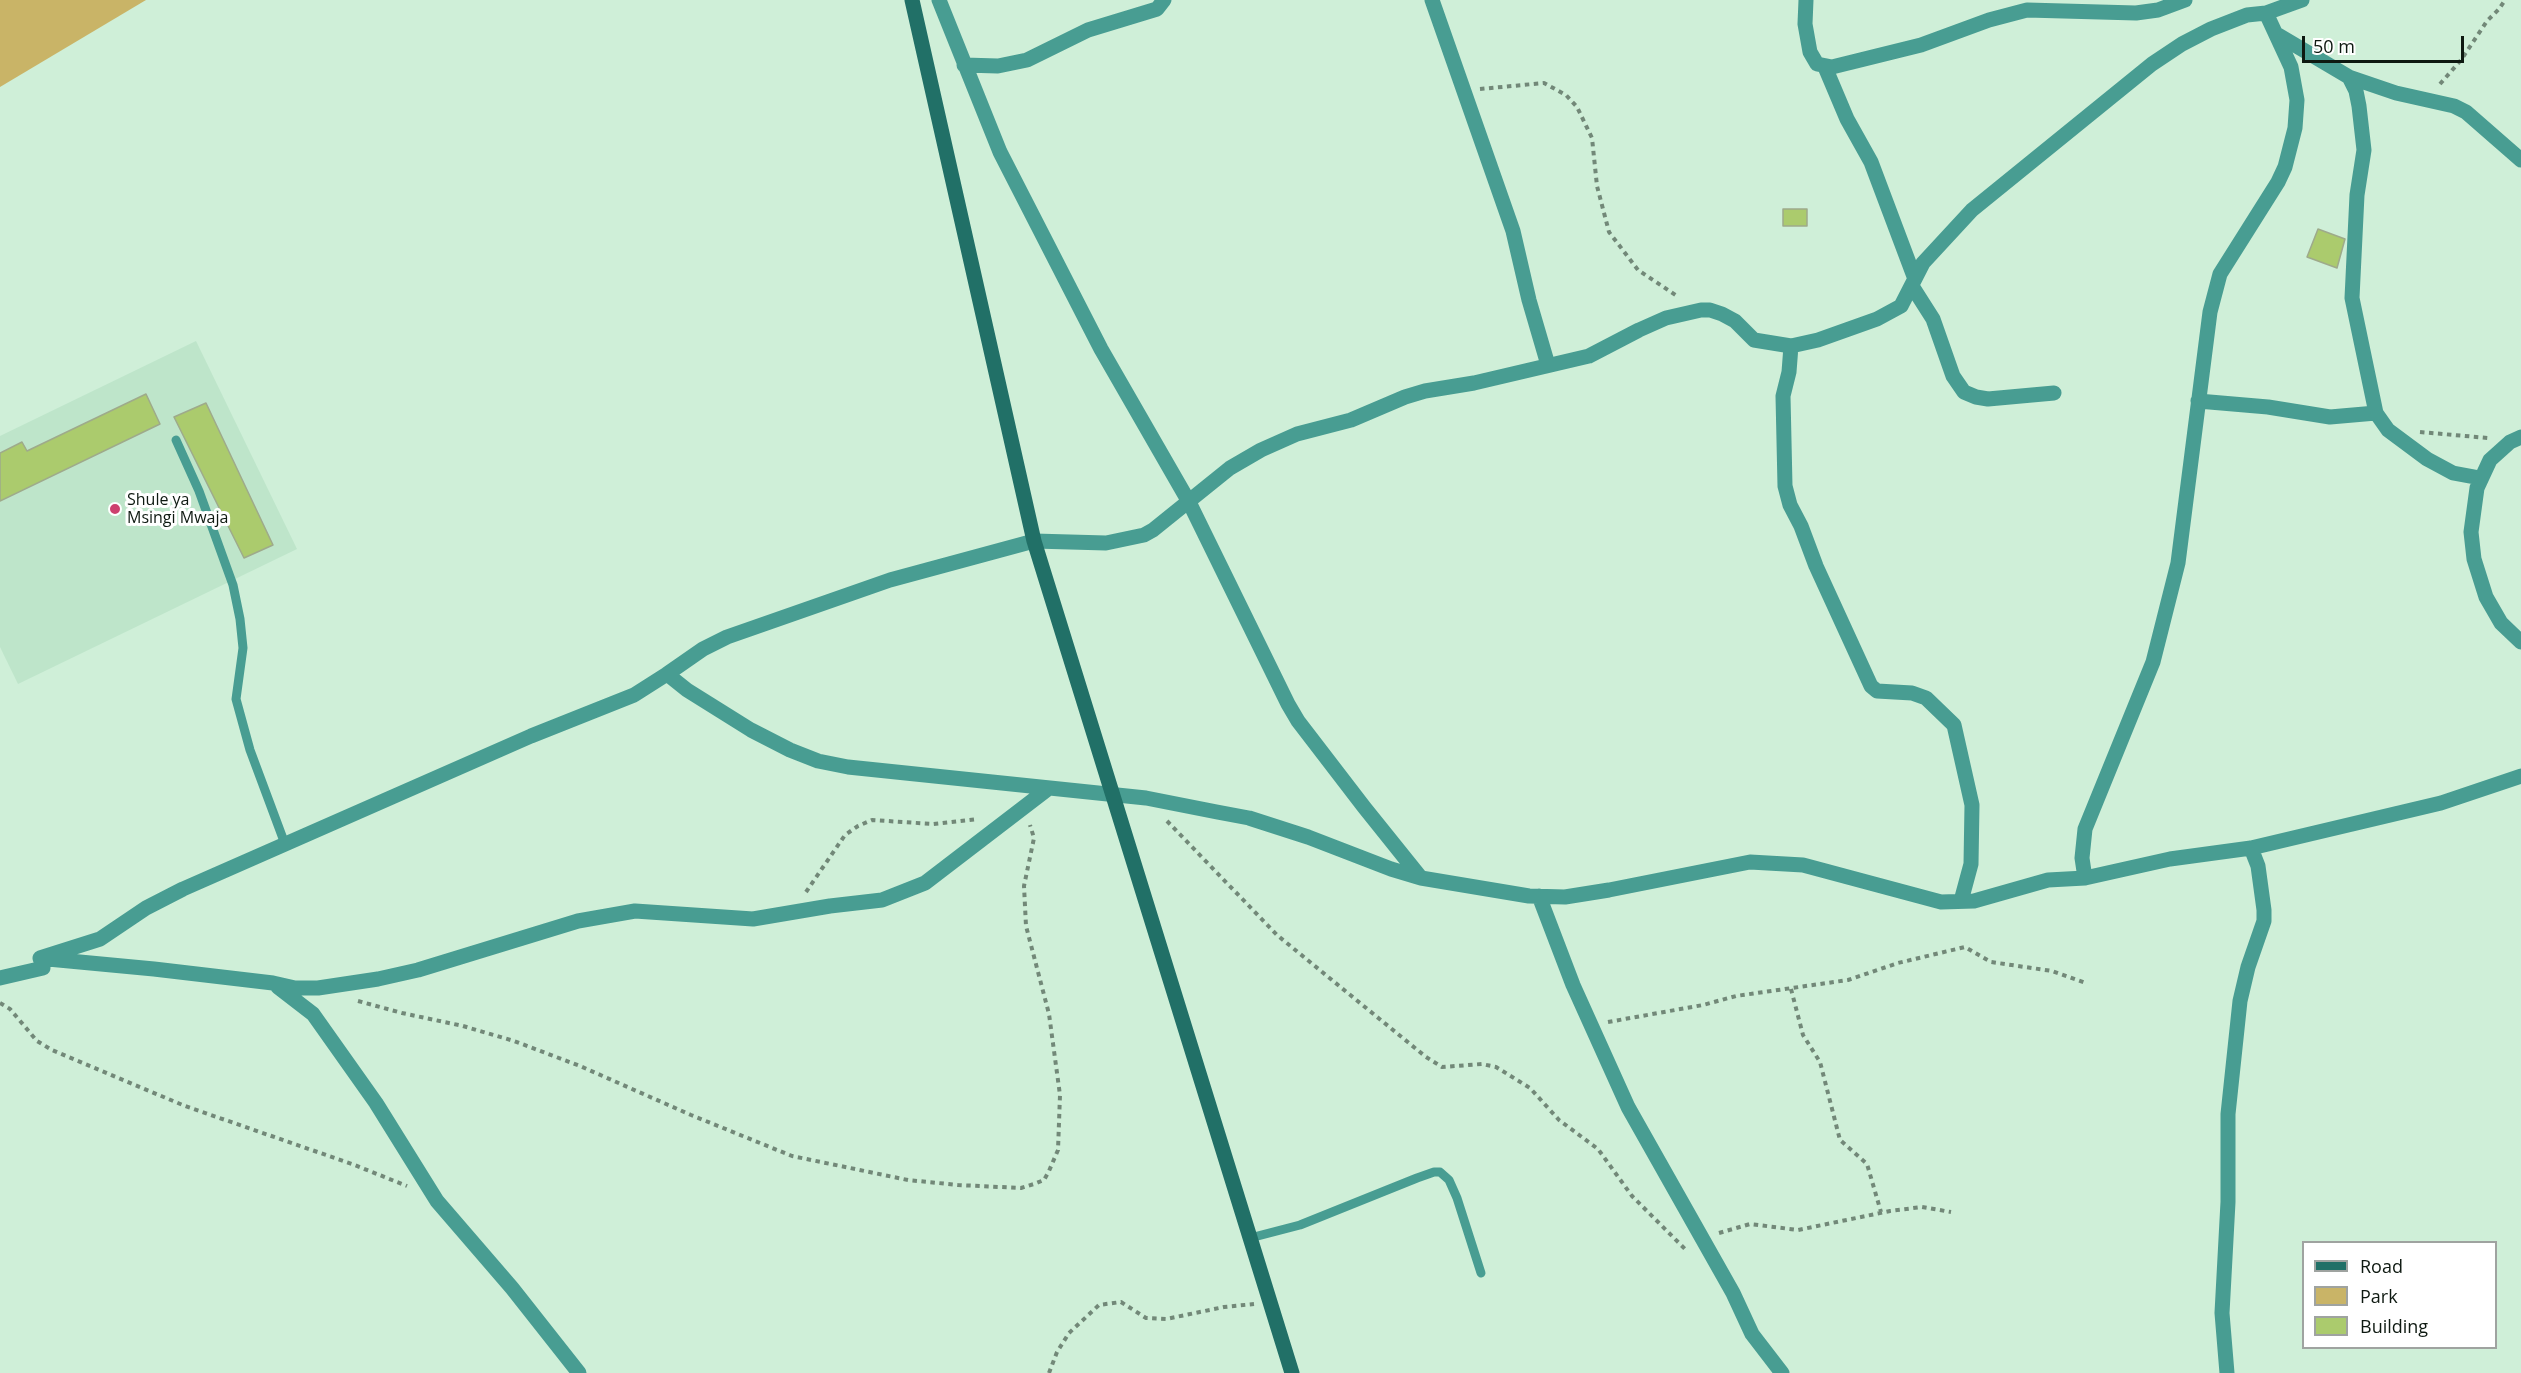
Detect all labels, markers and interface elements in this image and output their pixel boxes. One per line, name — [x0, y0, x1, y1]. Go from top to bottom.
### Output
scale bar — [2305, 24, 2467, 62]
text: 50 m — [2313, 34, 2355, 58]
place label: Shule ya Msingi Mwaja — [127, 490, 228, 528]
marker: Shule ya Msingi Mwaja — [108, 502, 122, 516]
legend — [2302, 1241, 2497, 1349]
text: Road — [2360, 1254, 2403, 1278]
text: Park — [2360, 1284, 2398, 1308]
text: Building — [2360, 1314, 2428, 1338]

